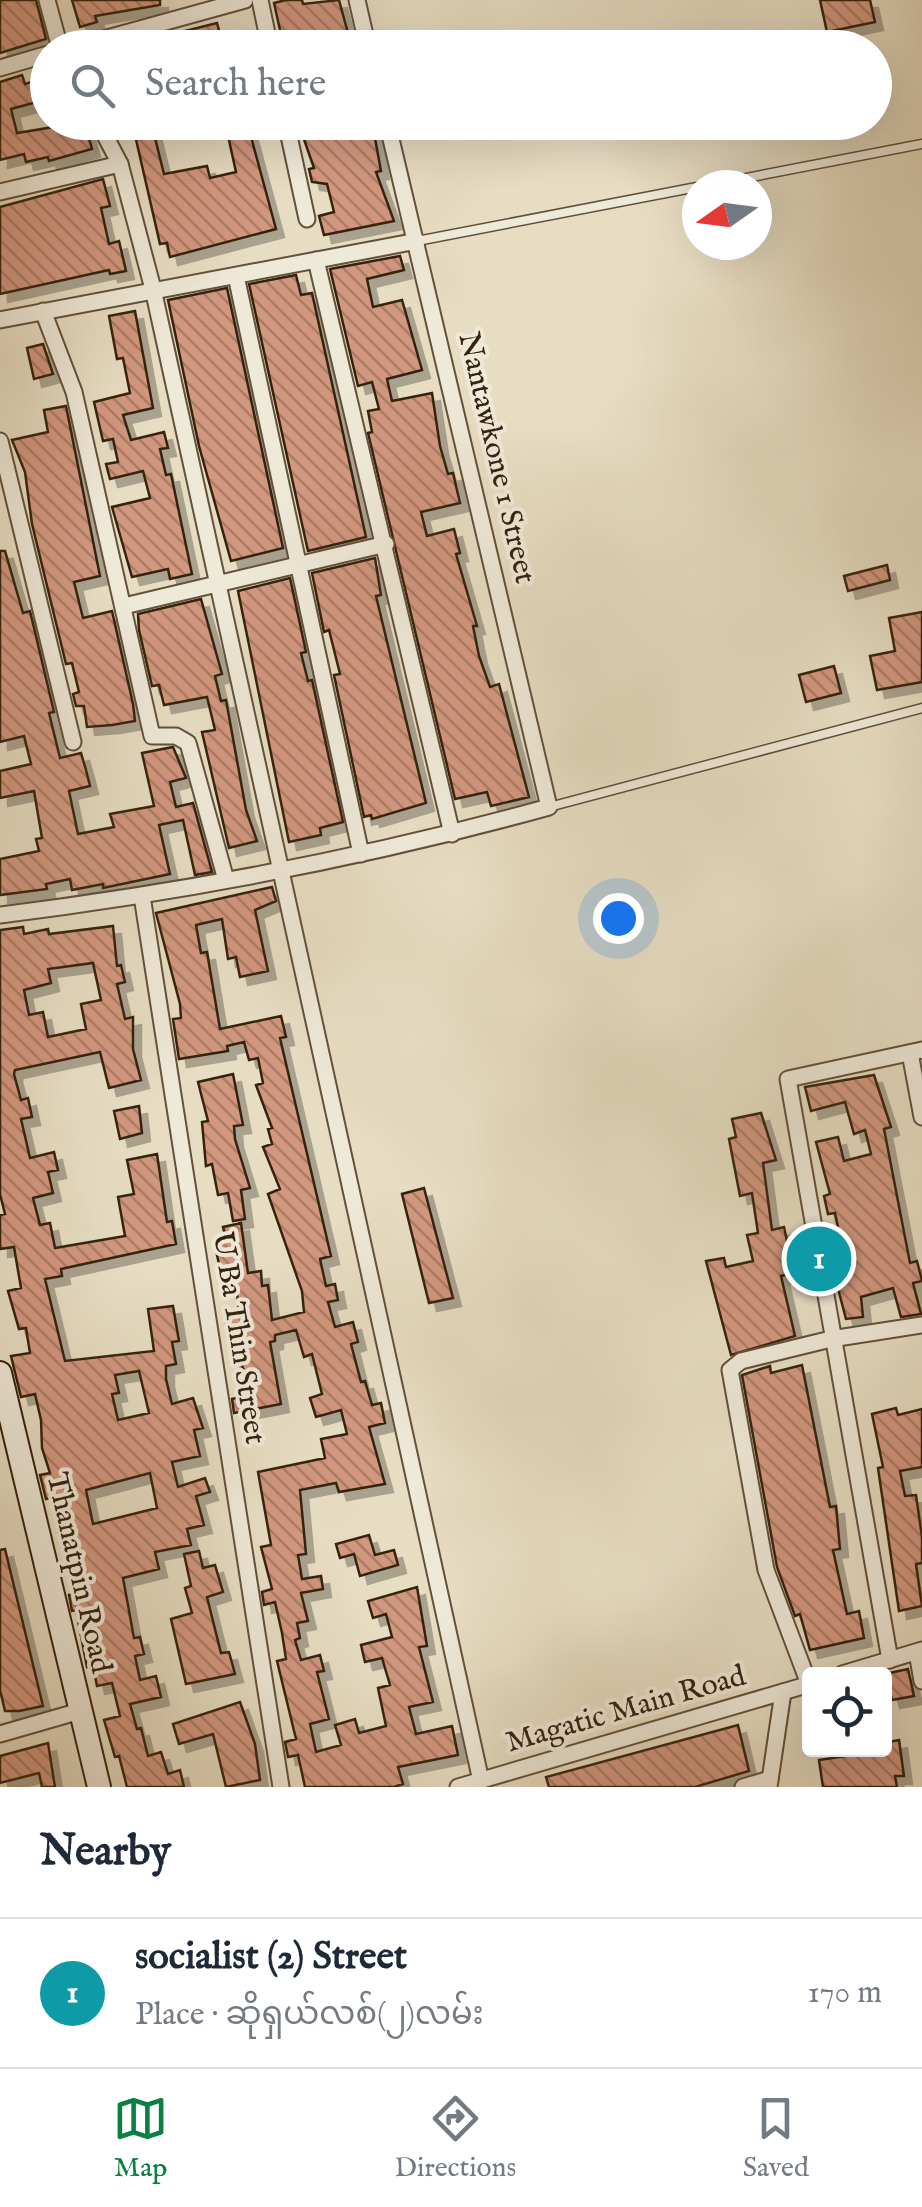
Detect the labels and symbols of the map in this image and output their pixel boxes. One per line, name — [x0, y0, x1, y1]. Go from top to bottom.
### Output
north arrow — [682, 170, 772, 260]
street label: Nantawkone 1 Street — [449, 329, 543, 587]
your location — [593, 893, 644, 944]
pin: 1 — [786, 1222, 852, 1296]
street label: U Ba Thin Street — [202, 1229, 274, 1447]
street label: Thanatpin Road — [36, 1469, 120, 1678]
street label: Magatic Main Road — [502, 1657, 751, 1762]

